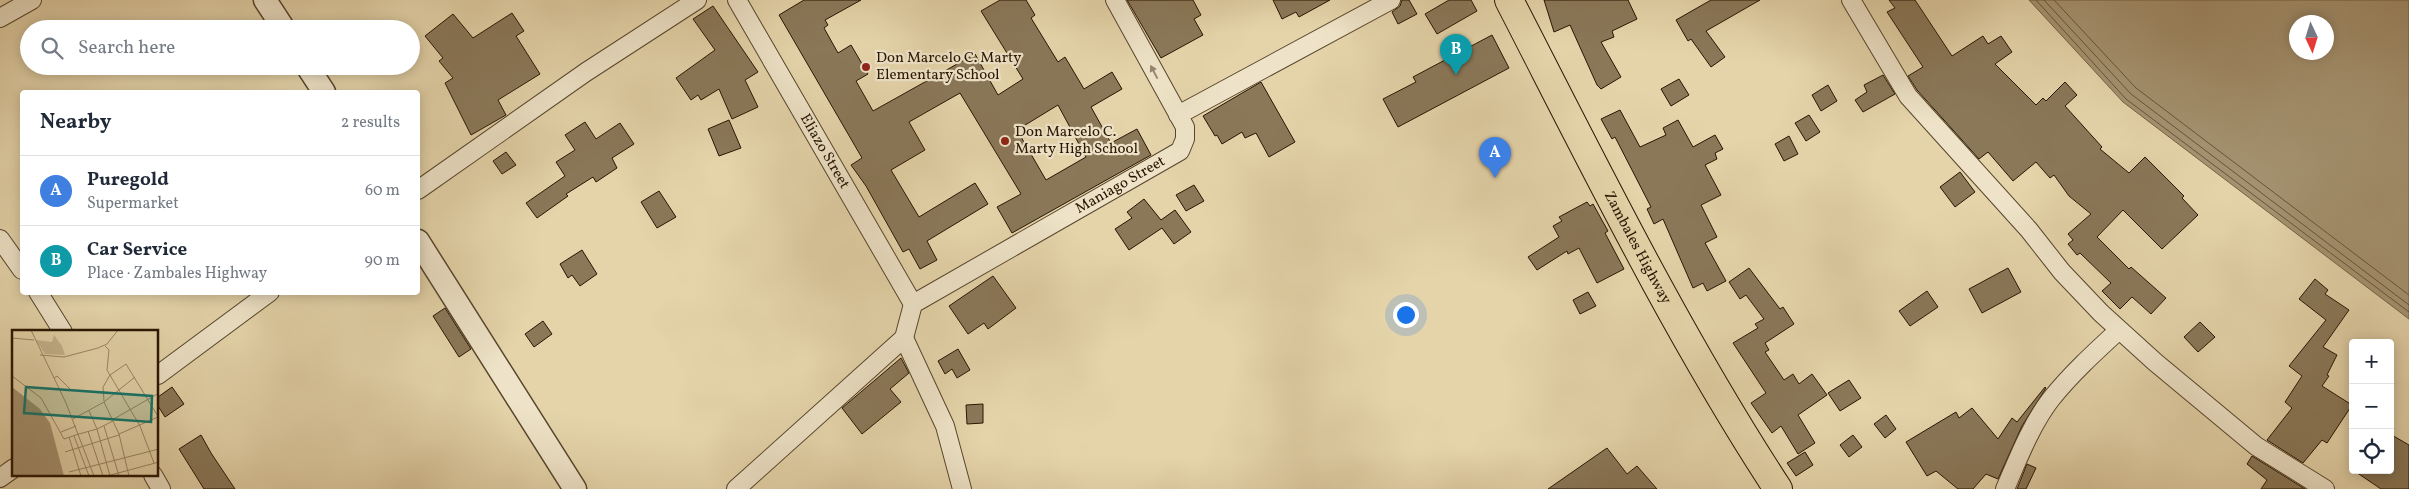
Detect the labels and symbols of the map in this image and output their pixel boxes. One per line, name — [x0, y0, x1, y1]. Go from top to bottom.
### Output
north arrow — [2289, 15, 2334, 60]
pin: B — [1440, 34, 1472, 75]
place label: Don Marcelo C. Marty Elementary School — [876, 48, 1021, 86]
marker: Don Marcelo C. Marty Elementary School — [860, 61, 872, 73]
one-way arrow — [1150, 65, 1159, 79]
street label: Eliazo Street — [795, 110, 855, 193]
place label: Don Marcelo C. Marty High School — [1015, 122, 1138, 160]
marker: Don Marcelo C. Marty High School — [999, 135, 1011, 147]
pin: A — [1479, 137, 1511, 178]
street label: Maniago Street — [1072, 151, 1169, 219]
street label: Zambales Highway — [1598, 187, 1676, 308]
your location — [1393, 302, 1419, 328]
inset map — [12, 330, 159, 476]

